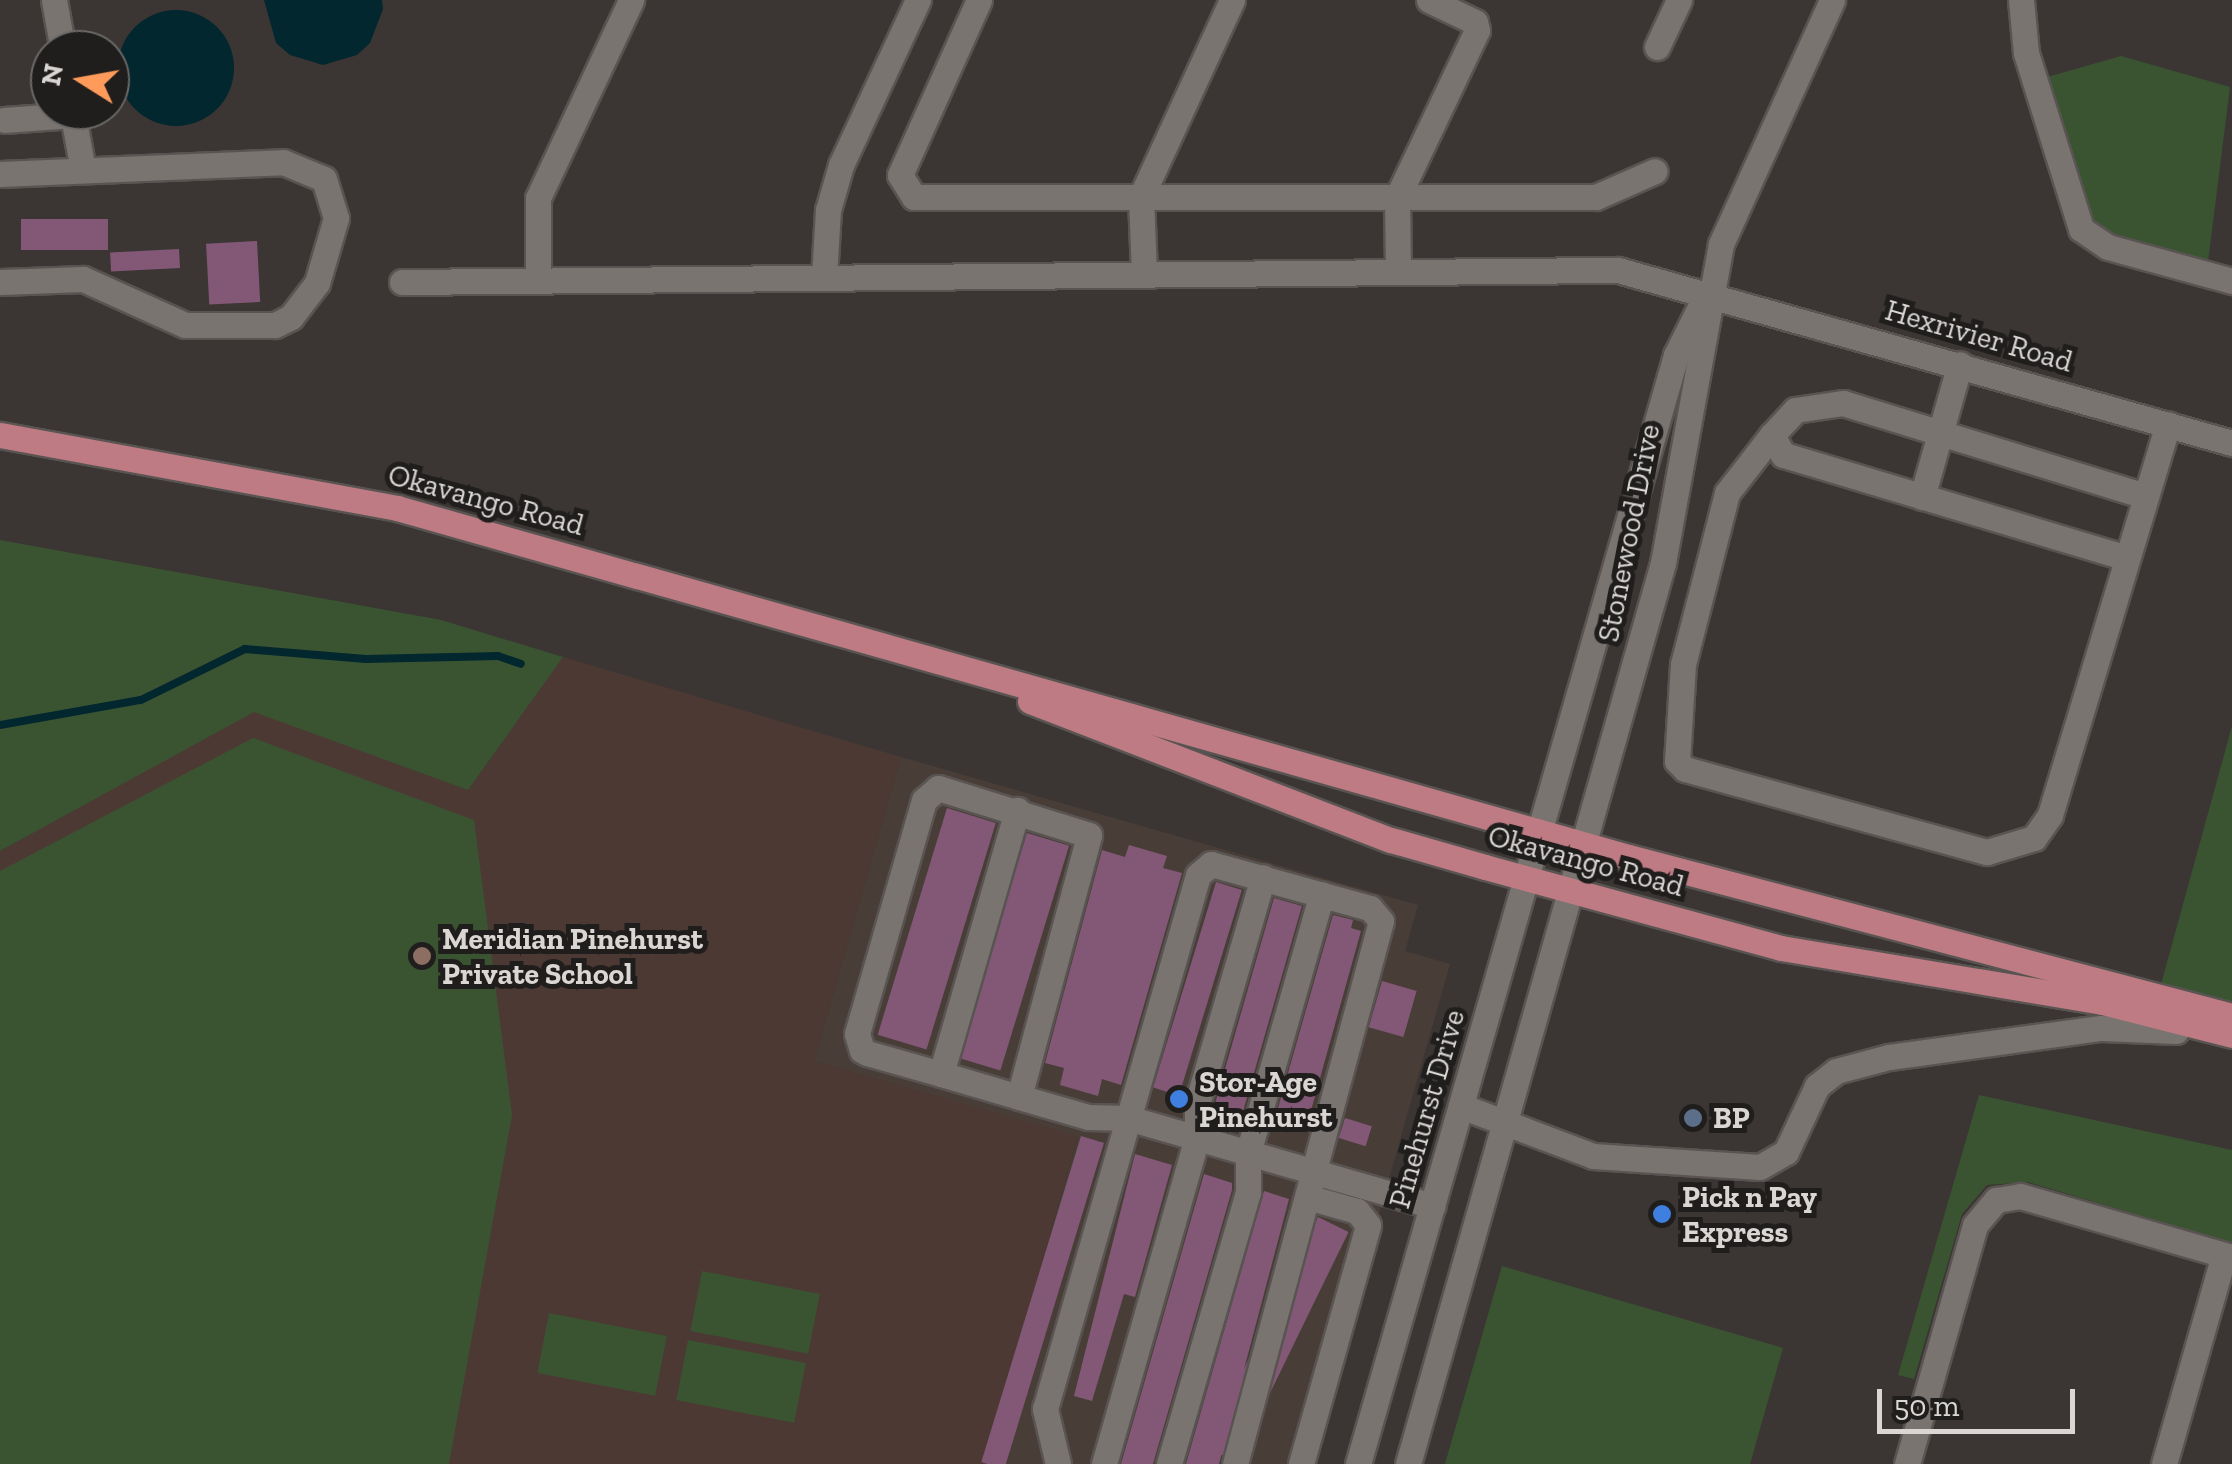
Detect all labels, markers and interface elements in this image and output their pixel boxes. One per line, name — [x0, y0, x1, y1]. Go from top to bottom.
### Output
north arrow — [30, 30, 130, 130]
text: N — [34, 61, 70, 88]
street label: Hexrivier Road — [1881, 292, 2077, 380]
street label: Stonewood Drive — [1590, 421, 1668, 645]
street label: Okavango Road — [384, 457, 588, 543]
street label: Okavango Road — [1484, 818, 1688, 904]
place label: Meridian Pinehurst Private School — [442, 921, 703, 992]
marker: Meridian Pinehurst Private School — [411, 945, 433, 967]
street label: Pinehurst Drive — [1381, 1006, 1473, 1212]
place label: Stor-Age Pinehurst — [1199, 1064, 1332, 1134]
marker: Stor-Age Pinehurst — [1168, 1088, 1190, 1110]
place label: BP — [1713, 1100, 1750, 1136]
marker: BP — [1682, 1107, 1704, 1129]
place label: Pick n Pay Express — [1682, 1179, 1817, 1250]
marker: Pick n Pay Express — [1651, 1203, 1673, 1225]
scale bar — [1882, 1369, 2080, 1431]
text: 50 m — [1894, 1388, 1959, 1424]

